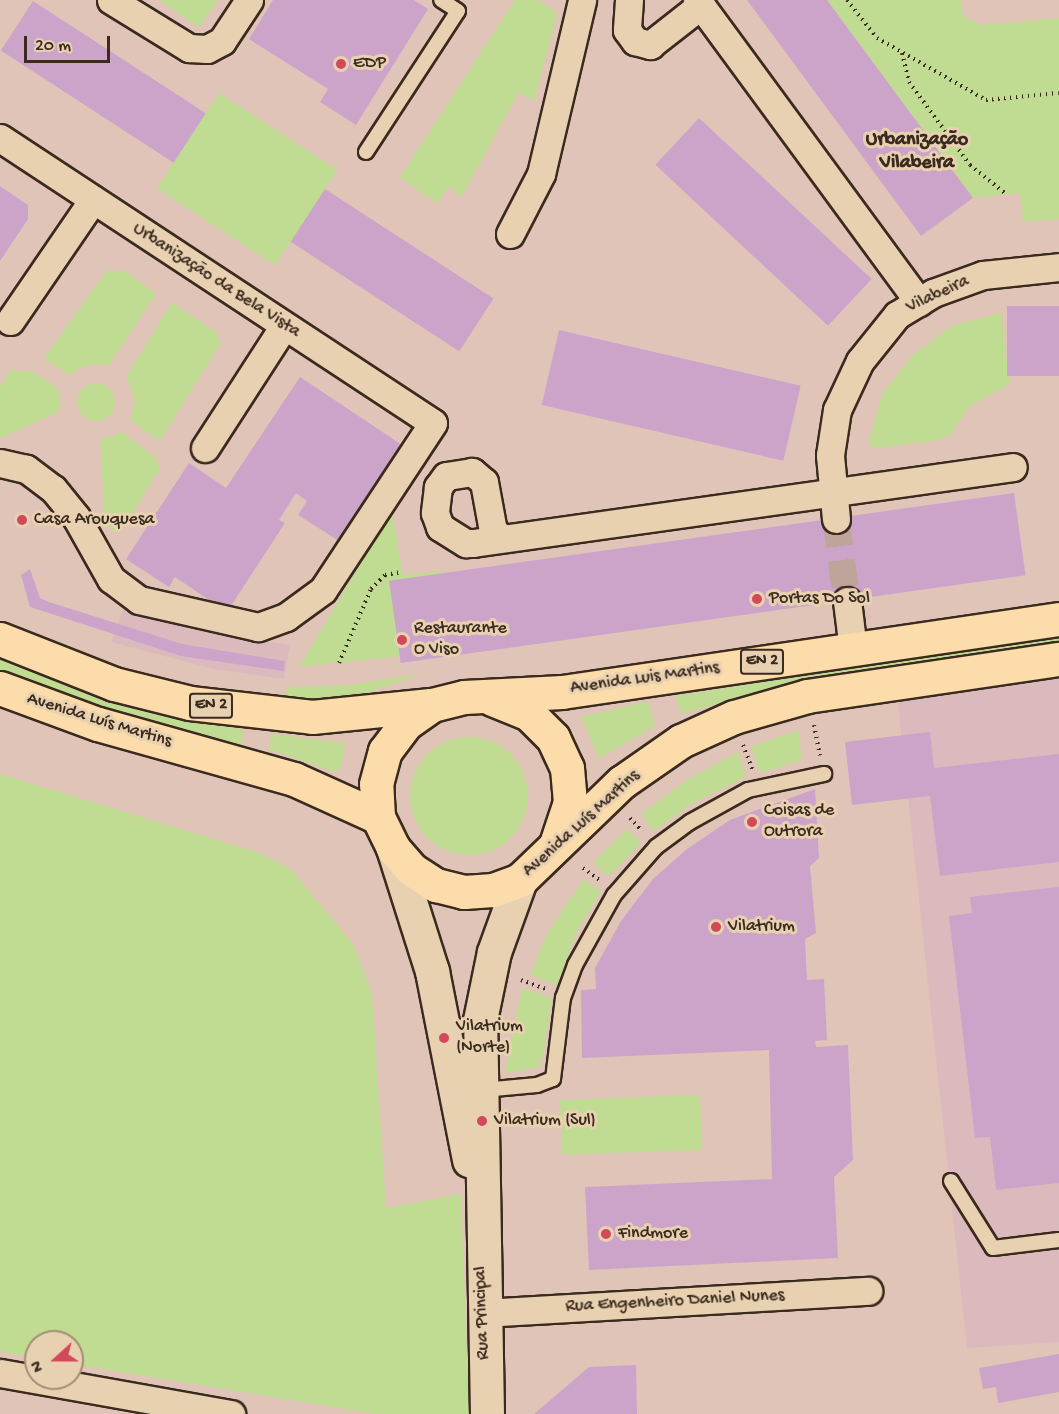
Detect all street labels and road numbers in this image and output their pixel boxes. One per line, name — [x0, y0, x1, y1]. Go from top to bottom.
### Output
street label: Urbanização da Bela Vista — [128, 219, 304, 343]
street label: Vilabeira — [903, 271, 973, 319]
road number: EN 2 — [740, 649, 784, 675]
street label: Avenida Luis Martins — [569, 658, 721, 700]
street label: Avenida Luís Martins — [24, 689, 174, 753]
road number: EN 2 — [188, 693, 234, 719]
street label: Avenida Luís Martins — [519, 766, 645, 882]
street label: Rua Principal — [471, 1266, 495, 1360]
street label: Rua Engenheiro Daniel Nunes — [565, 1285, 785, 1319]

